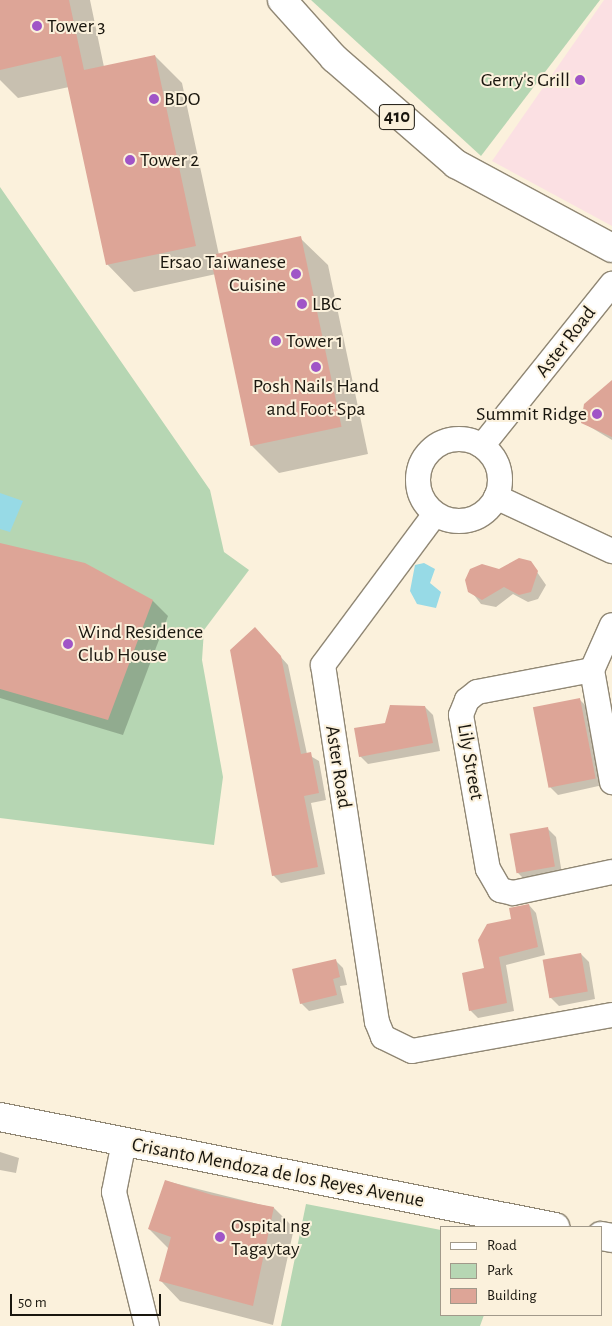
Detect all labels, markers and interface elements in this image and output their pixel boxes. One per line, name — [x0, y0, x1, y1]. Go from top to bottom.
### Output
place label: Tower 3 — [47, 14, 105, 38]
marker: Tower 3 — [31, 20, 43, 32]
place label: Gerry's Grill — [481, 68, 570, 92]
marker: Gerry's Grill — [574, 74, 586, 86]
place label: BDO — [164, 87, 200, 111]
marker: BDO — [148, 93, 160, 105]
road number: 410 — [378, 100, 416, 134]
place label: Tower 2 — [140, 148, 199, 172]
marker: Tower 2 — [124, 154, 136, 166]
place label: Ersao Taiwanese Cuisine — [159, 250, 286, 297]
marker: Ersao Taiwanese Cuisine — [290, 268, 302, 280]
place label: LBC — [312, 292, 341, 316]
marker: LBC — [296, 298, 308, 310]
street label: Aster Road — [531, 302, 601, 382]
place label: Tower 1 — [286, 329, 343, 353]
marker: Tower 1 — [270, 335, 282, 347]
marker: Posh Nails Hand and Foot Spa — [310, 361, 322, 373]
place label: Posh Nails Hand and Foot Spa — [253, 375, 379, 422]
place label: Summit Ridge — [476, 402, 587, 426]
marker: Summit Ridge — [591, 408, 603, 420]
place label: Wind Residence Club House — [78, 621, 203, 668]
marker: Wind Residence Club House — [62, 638, 74, 650]
street label: Lily Street — [451, 722, 489, 802]
street label: Aster Road — [320, 724, 356, 810]
street label: Crisanto Mendoza de los Reyes Avenue — [130, 1133, 426, 1213]
place label: Ospital ng Tagaytay — [231, 1214, 310, 1261]
legend — [440, 1226, 602, 1316]
marker: Ospital ng Tagaytay — [213, 1230, 227, 1244]
text: Road — [487, 1238, 517, 1253]
text: Park — [487, 1263, 513, 1278]
scale bar — [12, 1284, 164, 1316]
text: Building — [487, 1288, 537, 1303]
text: 50 m — [18, 1295, 47, 1310]

